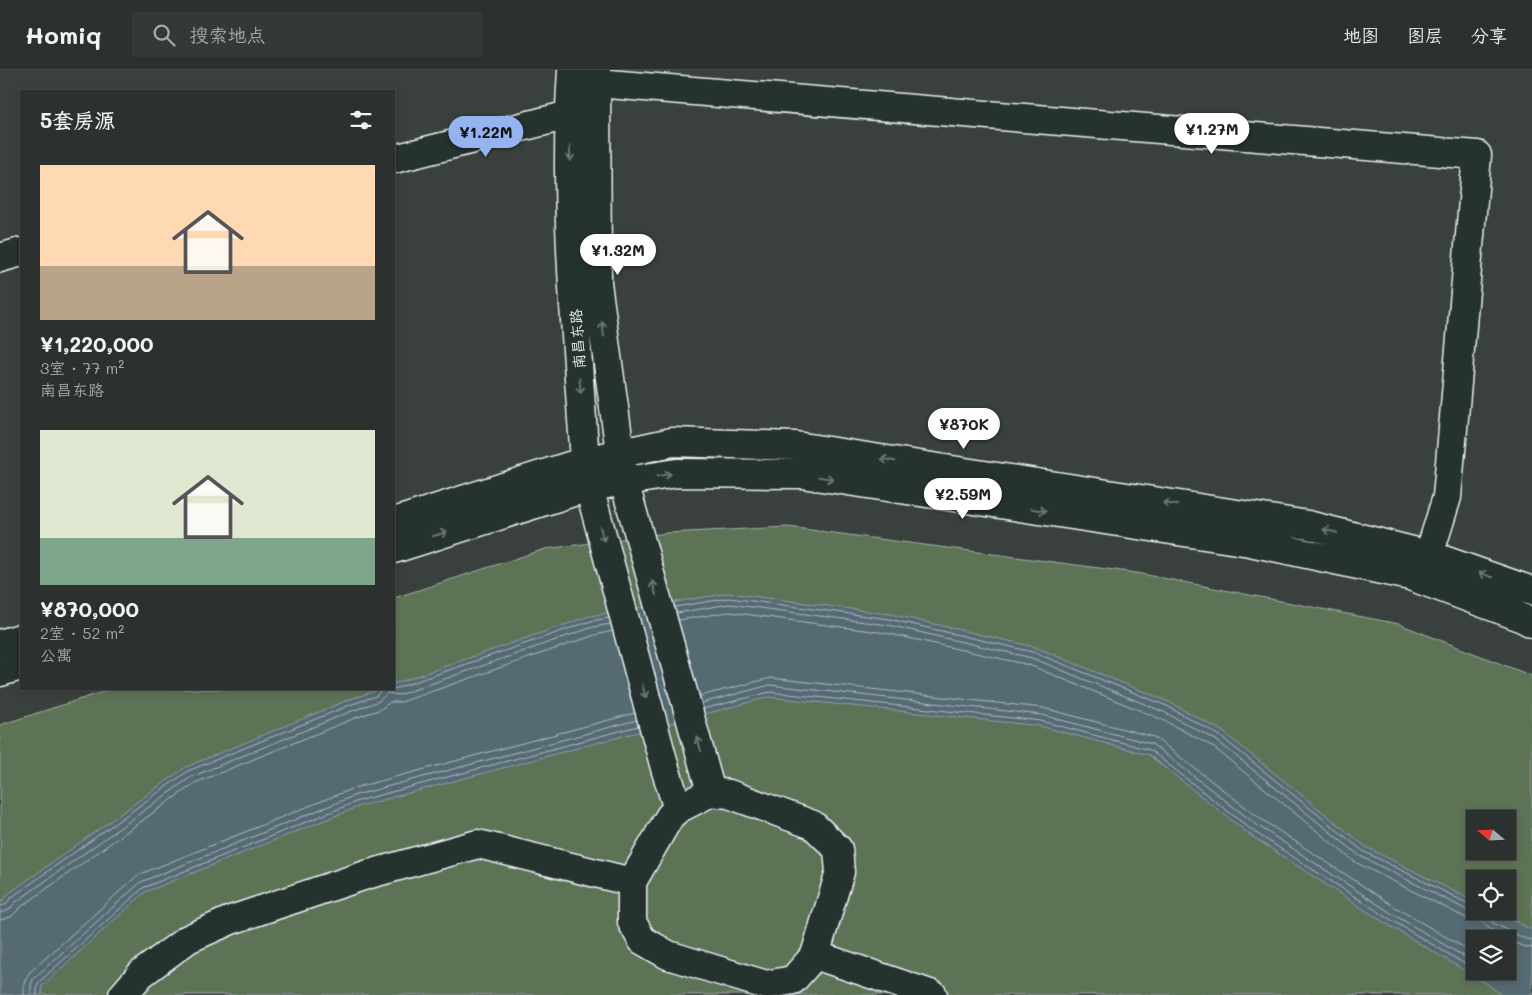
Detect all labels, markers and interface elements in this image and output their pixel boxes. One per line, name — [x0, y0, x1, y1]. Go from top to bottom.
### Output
search box — [132, 12, 482, 57]
text: Homiq — [25, 19, 102, 50]
icon: search — [150, 21, 178, 49]
text: 搜索地点 — [190, 22, 266, 47]
text: 地图 — [1343, 23, 1379, 47]
text: 图层 — [1407, 23, 1443, 47]
text: 分享 — [1471, 23, 1507, 47]
text: 5套房源 — [40, 106, 115, 133]
icon: filters — [347, 106, 375, 134]
pin: ¥1.27M — [1171, 112, 1253, 155]
pin: ¥1.22M — [445, 116, 527, 158]
text: ¥1.27M — [1185, 118, 1239, 139]
text: ¥1.22M — [459, 121, 513, 142]
one-way arrow — [565, 145, 574, 161]
icon: home — [163, 197, 253, 287]
pin: ¥1.32M — [577, 234, 659, 276]
text: ¥1.32M — [591, 239, 645, 260]
street label: 南昌东路 — [565, 308, 589, 370]
one-way arrow — [598, 321, 608, 337]
text: ¥1,220,000 — [40, 330, 153, 357]
text: 3室 · 77 m² — [40, 357, 124, 378]
one-way arrow — [575, 378, 584, 394]
text: 南昌东路 — [40, 379, 104, 400]
pin: ¥870K — [929, 408, 999, 450]
text: ¥870K — [939, 413, 989, 434]
one-way arrow — [881, 455, 897, 465]
icon: home — [163, 462, 253, 552]
one-way arrow — [656, 469, 672, 479]
one-way arrow — [818, 473, 834, 483]
pin: ¥2.59M — [922, 478, 1004, 520]
text: ¥2.59M — [935, 483, 991, 504]
one-way arrow — [1162, 498, 1178, 508]
one-way arrow — [1031, 505, 1047, 515]
one-way arrow — [598, 525, 607, 541]
one-way arrow — [1322, 525, 1338, 535]
one-way arrow — [432, 529, 448, 539]
one-way arrow — [1479, 570, 1494, 579]
one-way arrow — [649, 581, 659, 597]
text: ¥870,000 — [40, 595, 139, 622]
text: 2室 · 52 m² — [40, 622, 124, 643]
text: 公寓 — [40, 644, 72, 665]
one-way arrow — [640, 682, 649, 698]
one-way arrow — [693, 737, 703, 753]
north arrow — [1466, 810, 1516, 860]
map controls — [1466, 810, 1516, 980]
button: locate — [1466, 870, 1516, 920]
button: layers — [1466, 930, 1516, 980]

